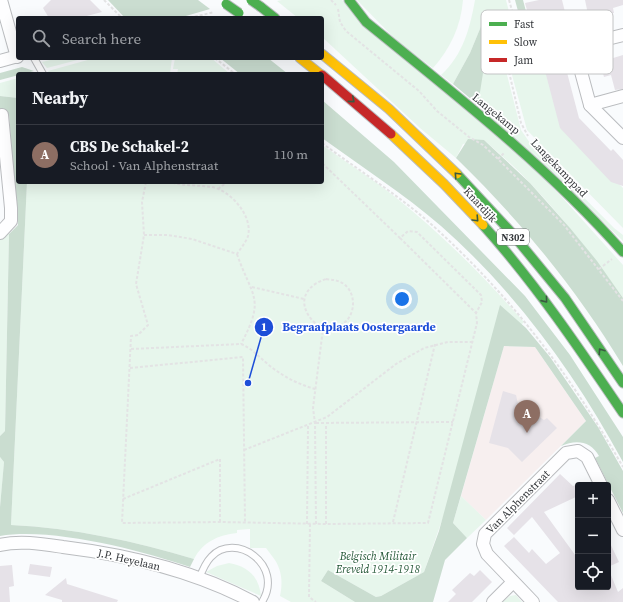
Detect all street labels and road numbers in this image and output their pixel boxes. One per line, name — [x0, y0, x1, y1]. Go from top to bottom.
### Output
street label: Langekamp — [469, 90, 523, 138]
street label: Langekamppad — [527, 136, 591, 201]
street label: Knardijk — [460, 184, 501, 226]
road number: N302 — [497, 229, 529, 245]
street label: Van Alphenstraat — [483, 467, 553, 537]
street label: J.P. Heyelaan — [95, 545, 162, 575]

